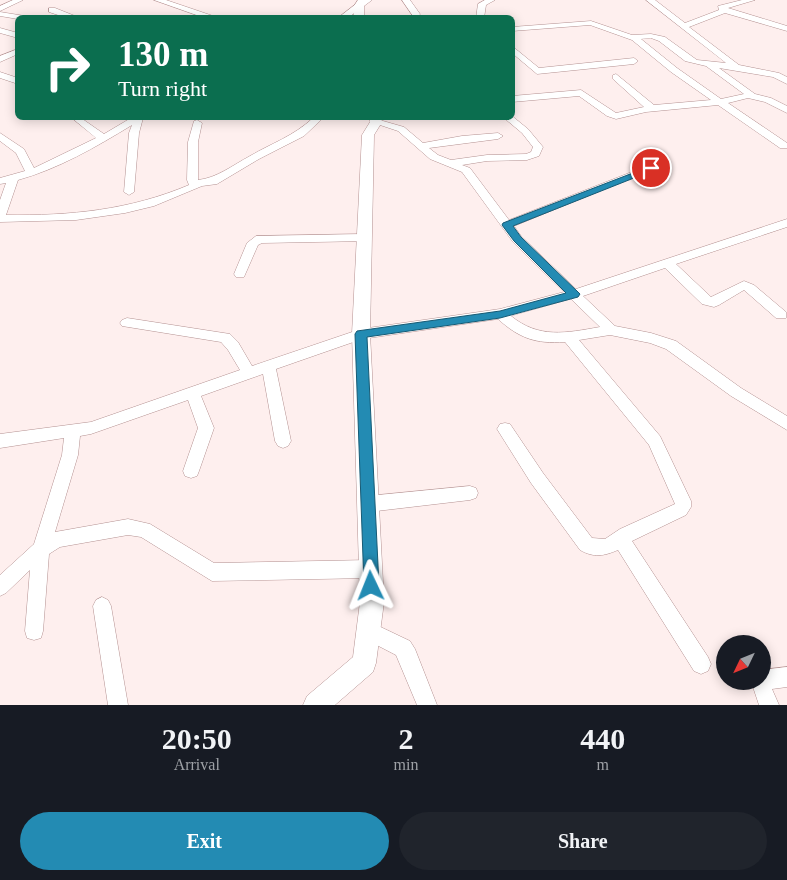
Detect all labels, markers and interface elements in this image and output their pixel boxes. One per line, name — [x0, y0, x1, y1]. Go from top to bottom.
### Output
icon: right — [35, 35, 100, 100]
text: 130 m — [118, 35, 208, 74]
text: Turn right — [118, 76, 207, 101]
pin — [630, 147, 672, 189]
icon: arrive — [637, 154, 665, 182]
position arrow — [344, 559, 396, 611]
north arrow — [716, 635, 771, 690]
map controls — [716, 635, 771, 690]
text: 20:50 — [162, 722, 232, 755]
text: 2 — [398, 722, 413, 755]
text: 440 — [580, 722, 625, 755]
text: Arrival — [174, 756, 220, 773]
text: min — [394, 756, 418, 773]
text: m — [596, 756, 609, 773]
button: Exit — [20, 812, 389, 870]
button: Share — [399, 812, 767, 870]

